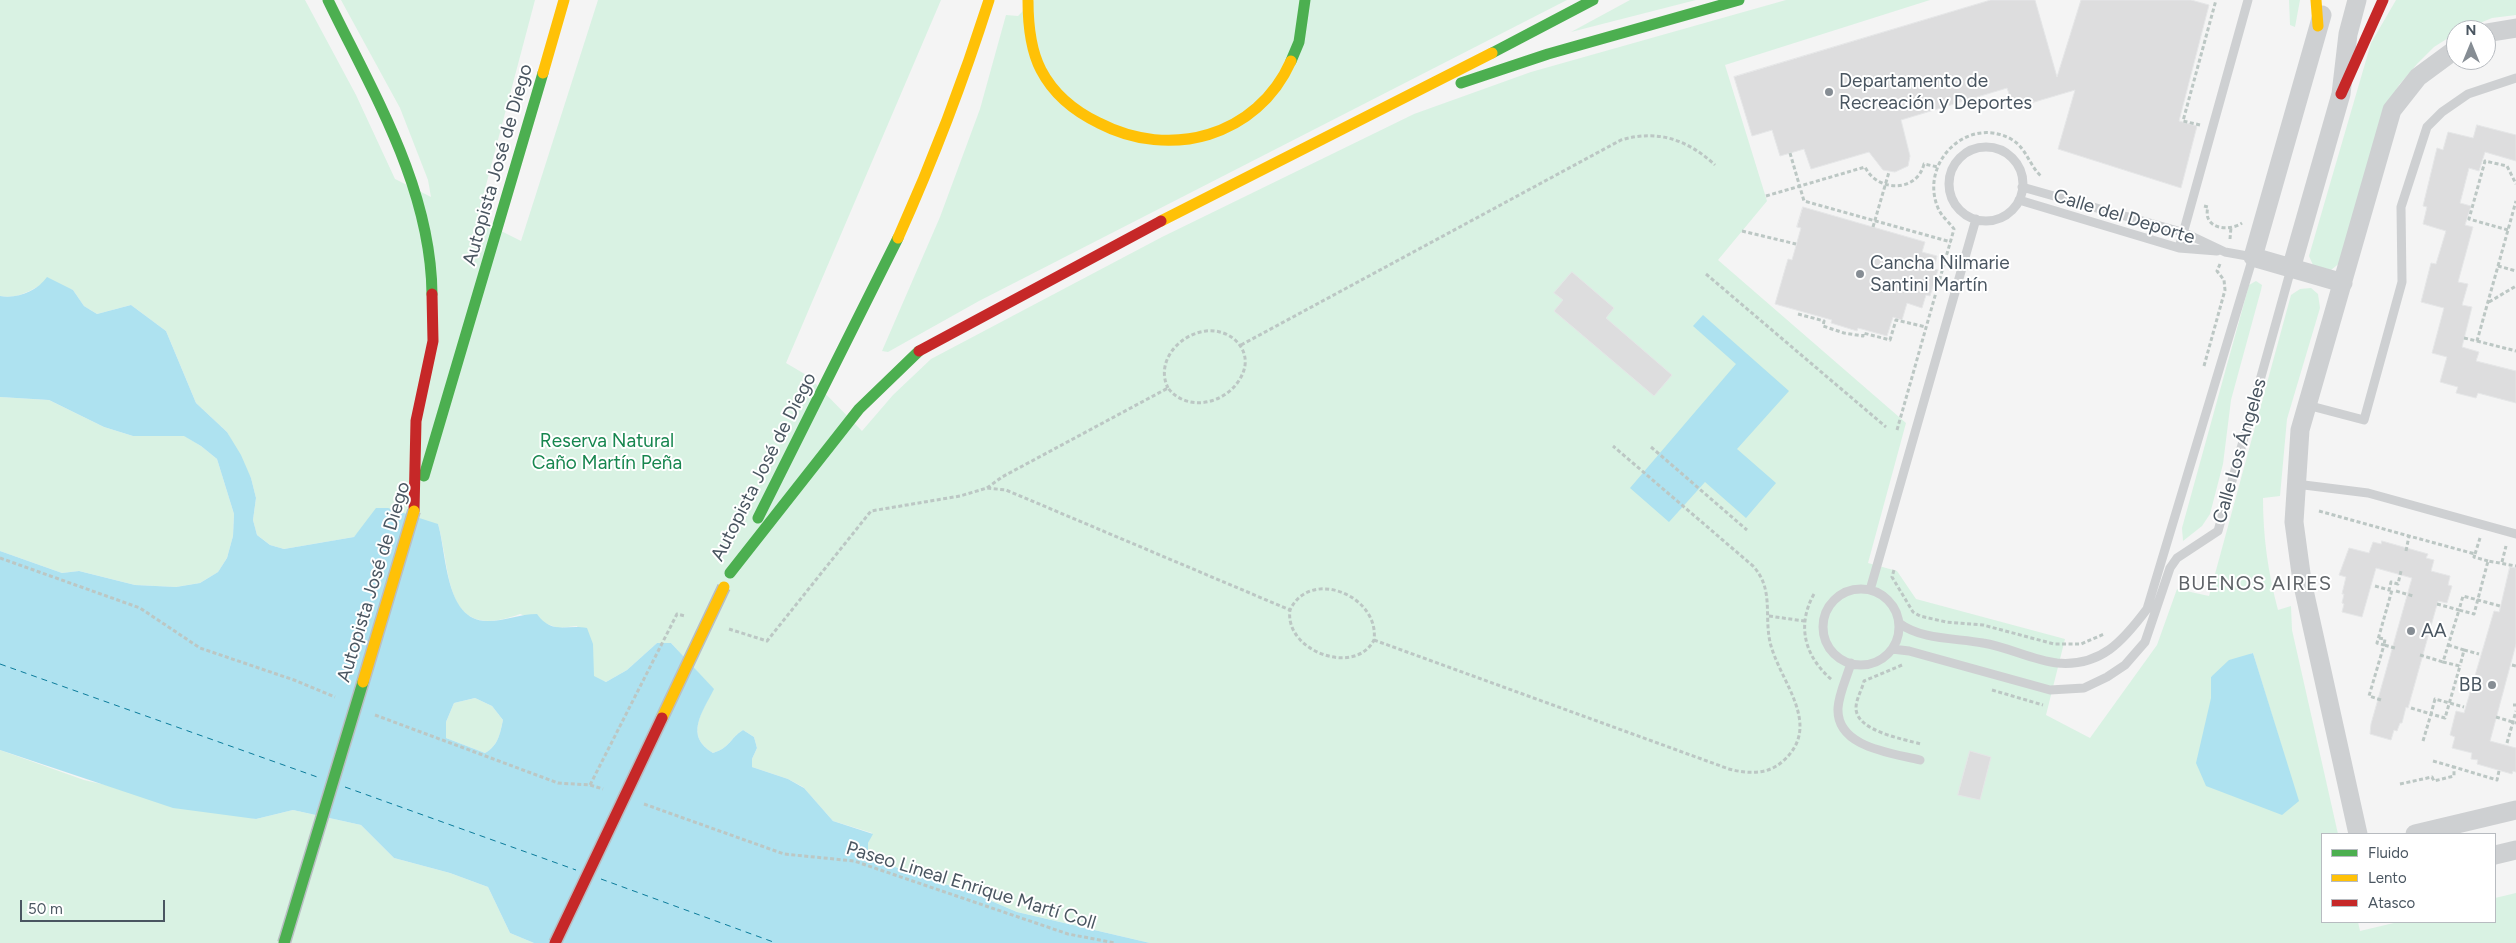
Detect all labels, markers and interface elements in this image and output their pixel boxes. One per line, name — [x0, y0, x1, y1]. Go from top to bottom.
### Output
north arrow — [2446, 20, 2496, 70]
text: N — [2466, 22, 2476, 39]
street label: Autopista José de Diego — [458, 62, 538, 268]
place label: Departamento de Recreación y Deportes — [1839, 70, 2032, 114]
marker: Departamento de Recreación y Deportes — [1823, 86, 1835, 98]
street label: Calle del Deporte — [2050, 185, 2198, 249]
place label: Cancha Nilmarie Santini Martín — [1870, 252, 2010, 296]
marker: Cancha Nilmarie Santini Martín — [1854, 268, 1866, 280]
street label: Autopista José de Diego — [706, 369, 822, 565]
street label: Calle Los Ángeles — [2208, 376, 2272, 526]
park label: Reserva Natural Caño Martín Peña — [532, 430, 682, 474]
street label: Autopista José de Diego — [333, 479, 415, 685]
district label: BUENOS AIRES — [2176, 572, 2334, 596]
place label: AA — [2421, 620, 2447, 642]
marker: AA — [2405, 625, 2417, 637]
place label: BB — [2459, 674, 2482, 696]
marker: BB — [2486, 679, 2498, 691]
legend — [2321, 833, 2496, 923]
street label: Paseo Lineal Enrique Martí Coll — [843, 837, 1099, 935]
text: Fluido — [2368, 844, 2409, 862]
text: Lento — [2368, 869, 2407, 887]
scale bar — [22, 890, 168, 922]
text: Atasco — [2368, 894, 2415, 912]
text: 50 m — [28, 900, 63, 918]

